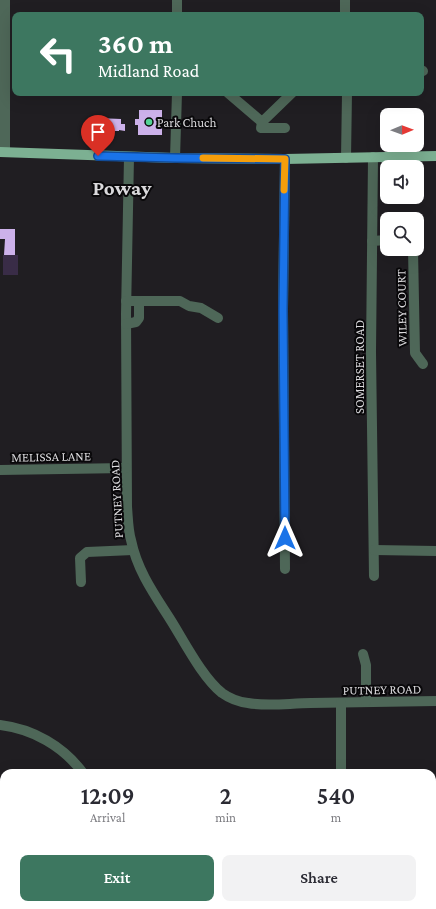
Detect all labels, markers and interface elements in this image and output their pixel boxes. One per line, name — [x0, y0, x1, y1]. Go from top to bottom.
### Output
icon: left — [32, 28, 84, 80]
text: 360 m — [98, 28, 173, 59]
text: Midland Road — [98, 61, 199, 81]
north arrow — [380, 108, 424, 152]
map controls — [380, 108, 424, 256]
pin — [81, 115, 115, 156]
place label: Park Chuch — [157, 115, 216, 130]
marker: Park Chuch — [144, 117, 154, 127]
icon: arrive — [87, 121, 109, 143]
button: sound — [380, 160, 424, 204]
district label: Poway — [93, 176, 152, 200]
button: search — [380, 212, 424, 256]
street label: WILEY COURT — [393, 269, 410, 347]
street label: SOMERSET ROAD — [352, 320, 367, 414]
street label: MELISSA LANE — [11, 448, 91, 465]
street label: PUTNEY ROAD — [107, 459, 126, 539]
position arrow — [264, 517, 306, 559]
street label: PUTNEY ROAD — [343, 681, 421, 698]
text: 12:09 — [81, 782, 134, 809]
text: 2 — [220, 782, 232, 809]
text: 540 — [317, 782, 355, 809]
text: Arrival — [90, 810, 125, 825]
text: min — [215, 810, 236, 825]
text: m — [331, 810, 341, 825]
button: Exit — [20, 855, 214, 901]
button: Share — [222, 855, 416, 901]

